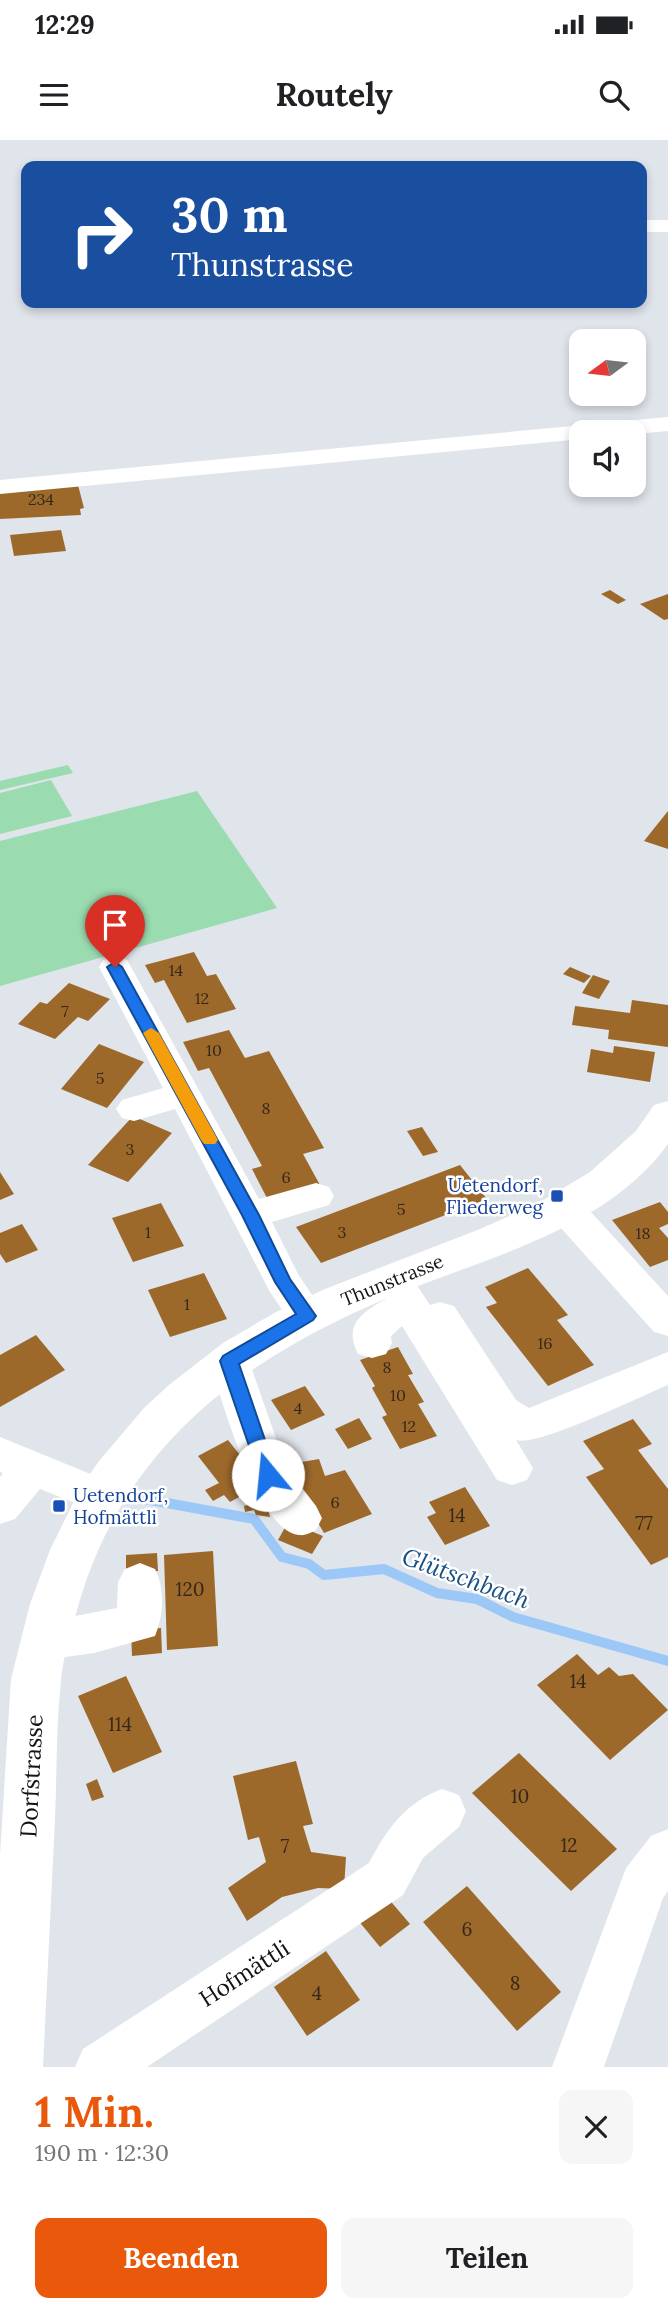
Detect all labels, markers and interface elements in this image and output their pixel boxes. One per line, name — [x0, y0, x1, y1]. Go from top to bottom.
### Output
text: 12:29 — [35, 8, 95, 41]
text: Routely — [275, 74, 393, 115]
icon: menu — [35, 76, 73, 114]
icon: search — [595, 76, 633, 114]
text: 30 m — [171, 183, 288, 245]
icon: right — [56, 189, 147, 280]
text: Thunstrasse — [171, 244, 354, 285]
north arrow — [569, 329, 646, 406]
map controls — [569, 329, 646, 497]
button: sound — [569, 420, 646, 497]
house number: 234 — [28, 489, 54, 509]
pin — [85, 895, 145, 967]
icon: arrive — [96, 906, 134, 944]
house number: 14 — [169, 960, 184, 980]
house number: 12 — [195, 988, 209, 1008]
house number: 7 — [61, 1001, 69, 1021]
house number: 10 — [206, 1040, 222, 1060]
house number: 5 — [96, 1068, 104, 1088]
house number: 8 — [262, 1098, 271, 1118]
house number: 3 — [126, 1139, 135, 1159]
house number: 6 — [281, 1167, 291, 1187]
place label: Uetendorf, Fliederweg — [446, 1173, 543, 1219]
marker: Uetendorf, Fliederweg — [549, 1188, 565, 1204]
house number: 5 — [397, 1199, 405, 1219]
house number: 1 — [145, 1222, 151, 1242]
house number: 3 — [338, 1222, 347, 1242]
house number: 18 — [636, 1223, 650, 1243]
street label: Thunstrasse — [337, 1249, 447, 1311]
house number: 1 — [184, 1294, 190, 1314]
house number: 16 — [537, 1333, 553, 1353]
house number: 8 — [383, 1357, 392, 1377]
house number: 10 — [390, 1385, 406, 1405]
house number: 4 — [294, 1398, 303, 1418]
house number: 12 — [402, 1416, 416, 1436]
position arrow — [231, 1438, 305, 1512]
place label: Uetendorf, Hofmättli — [73, 1483, 168, 1529]
house number: 6 — [330, 1492, 340, 1512]
marker: Uetendorf, Hofmättli — [51, 1498, 67, 1514]
house number: 14 — [448, 1503, 466, 1527]
house number: 77 — [635, 1511, 653, 1535]
water label: Glütschbach — [398, 1541, 534, 1616]
house number: 120 — [176, 1577, 204, 1601]
house number: 14 — [569, 1669, 587, 1693]
house number: 114 — [108, 1712, 132, 1736]
street label: Dorfstrasse — [13, 1714, 49, 1838]
house number: 10 — [511, 1784, 529, 1808]
house number: 12 — [560, 1833, 578, 1857]
house number: 7 — [281, 1834, 290, 1858]
house number: 6 — [462, 1917, 473, 1941]
street label: Hofmättli — [194, 1933, 294, 2013]
house number: 8 — [510, 1971, 520, 1995]
house number: 4 — [312, 1981, 322, 2005]
text: 1 Min. — [35, 2085, 154, 2139]
button: close — [559, 2090, 633, 2164]
text: 190 m · 12:30 — [35, 2138, 169, 2167]
button: Beenden — [35, 2218, 327, 2298]
button: Teilen — [341, 2218, 633, 2298]

